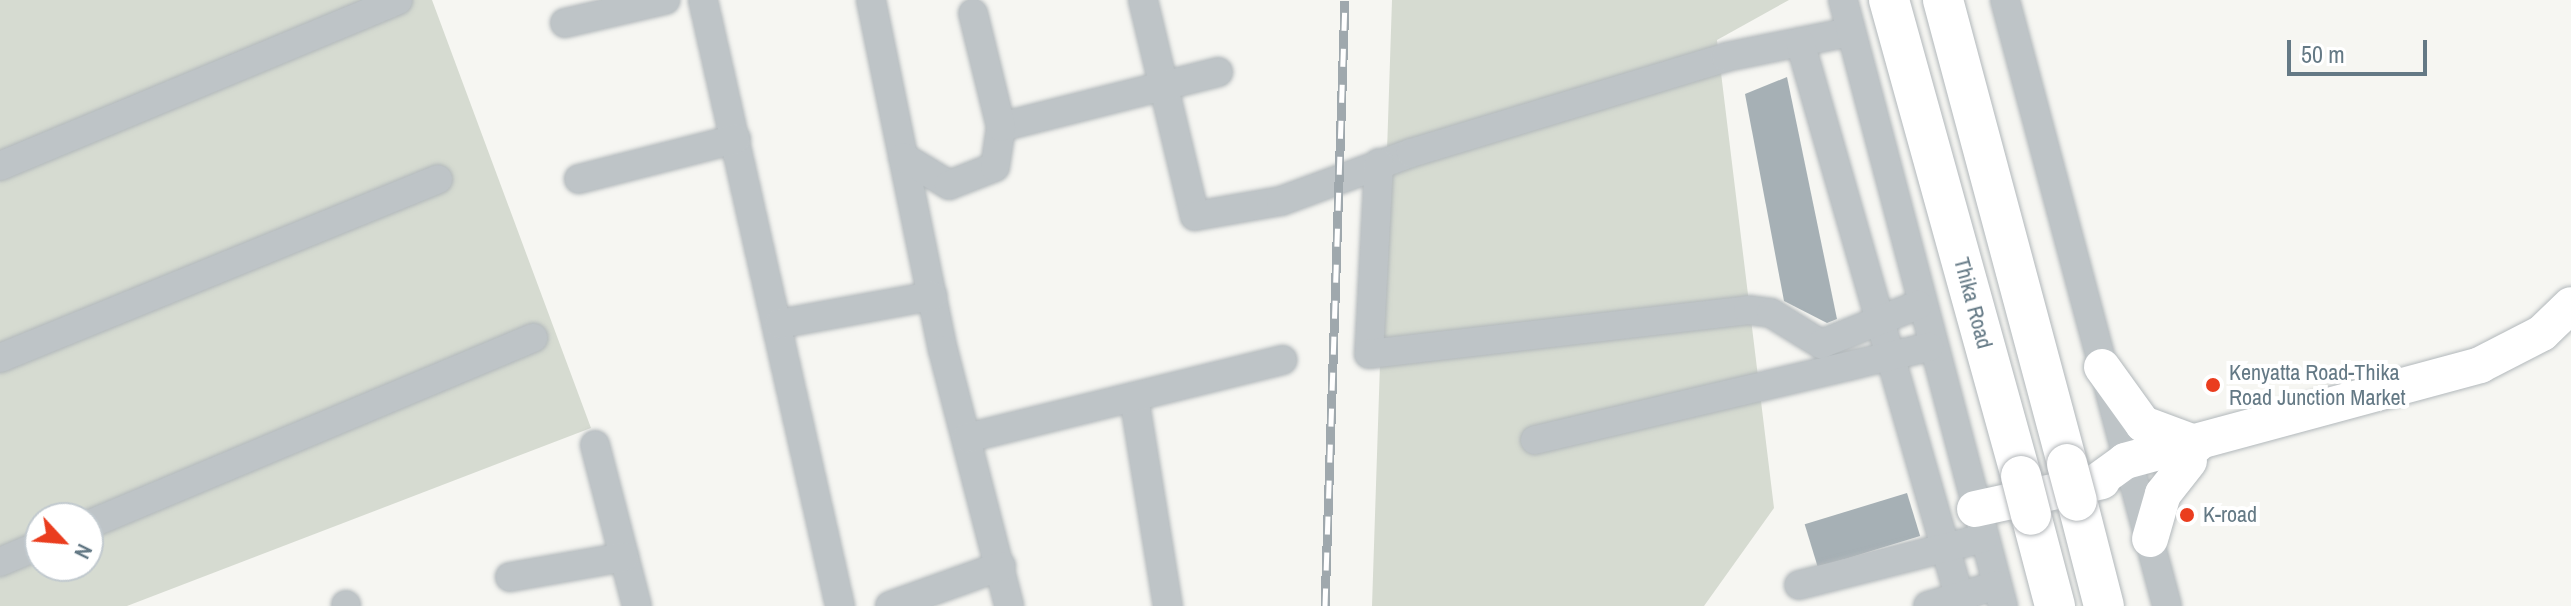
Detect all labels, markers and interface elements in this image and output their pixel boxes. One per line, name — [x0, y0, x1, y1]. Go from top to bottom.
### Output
scale bar — [2291, 24, 2431, 74]
text: 50 m — [2301, 38, 2345, 70]
street label: Thika Road — [1948, 255, 1998, 351]
place label: Kenyatta Road-Thika Road Junction Market — [2229, 359, 2405, 410]
marker: Kenyatta Road-Thika Road Junction Market — [2204, 376, 2222, 394]
north arrow — [24, 502, 104, 582]
place label: K-road — [2203, 502, 2257, 528]
marker: K-road — [2178, 506, 2196, 524]
text: N — [67, 539, 100, 564]

